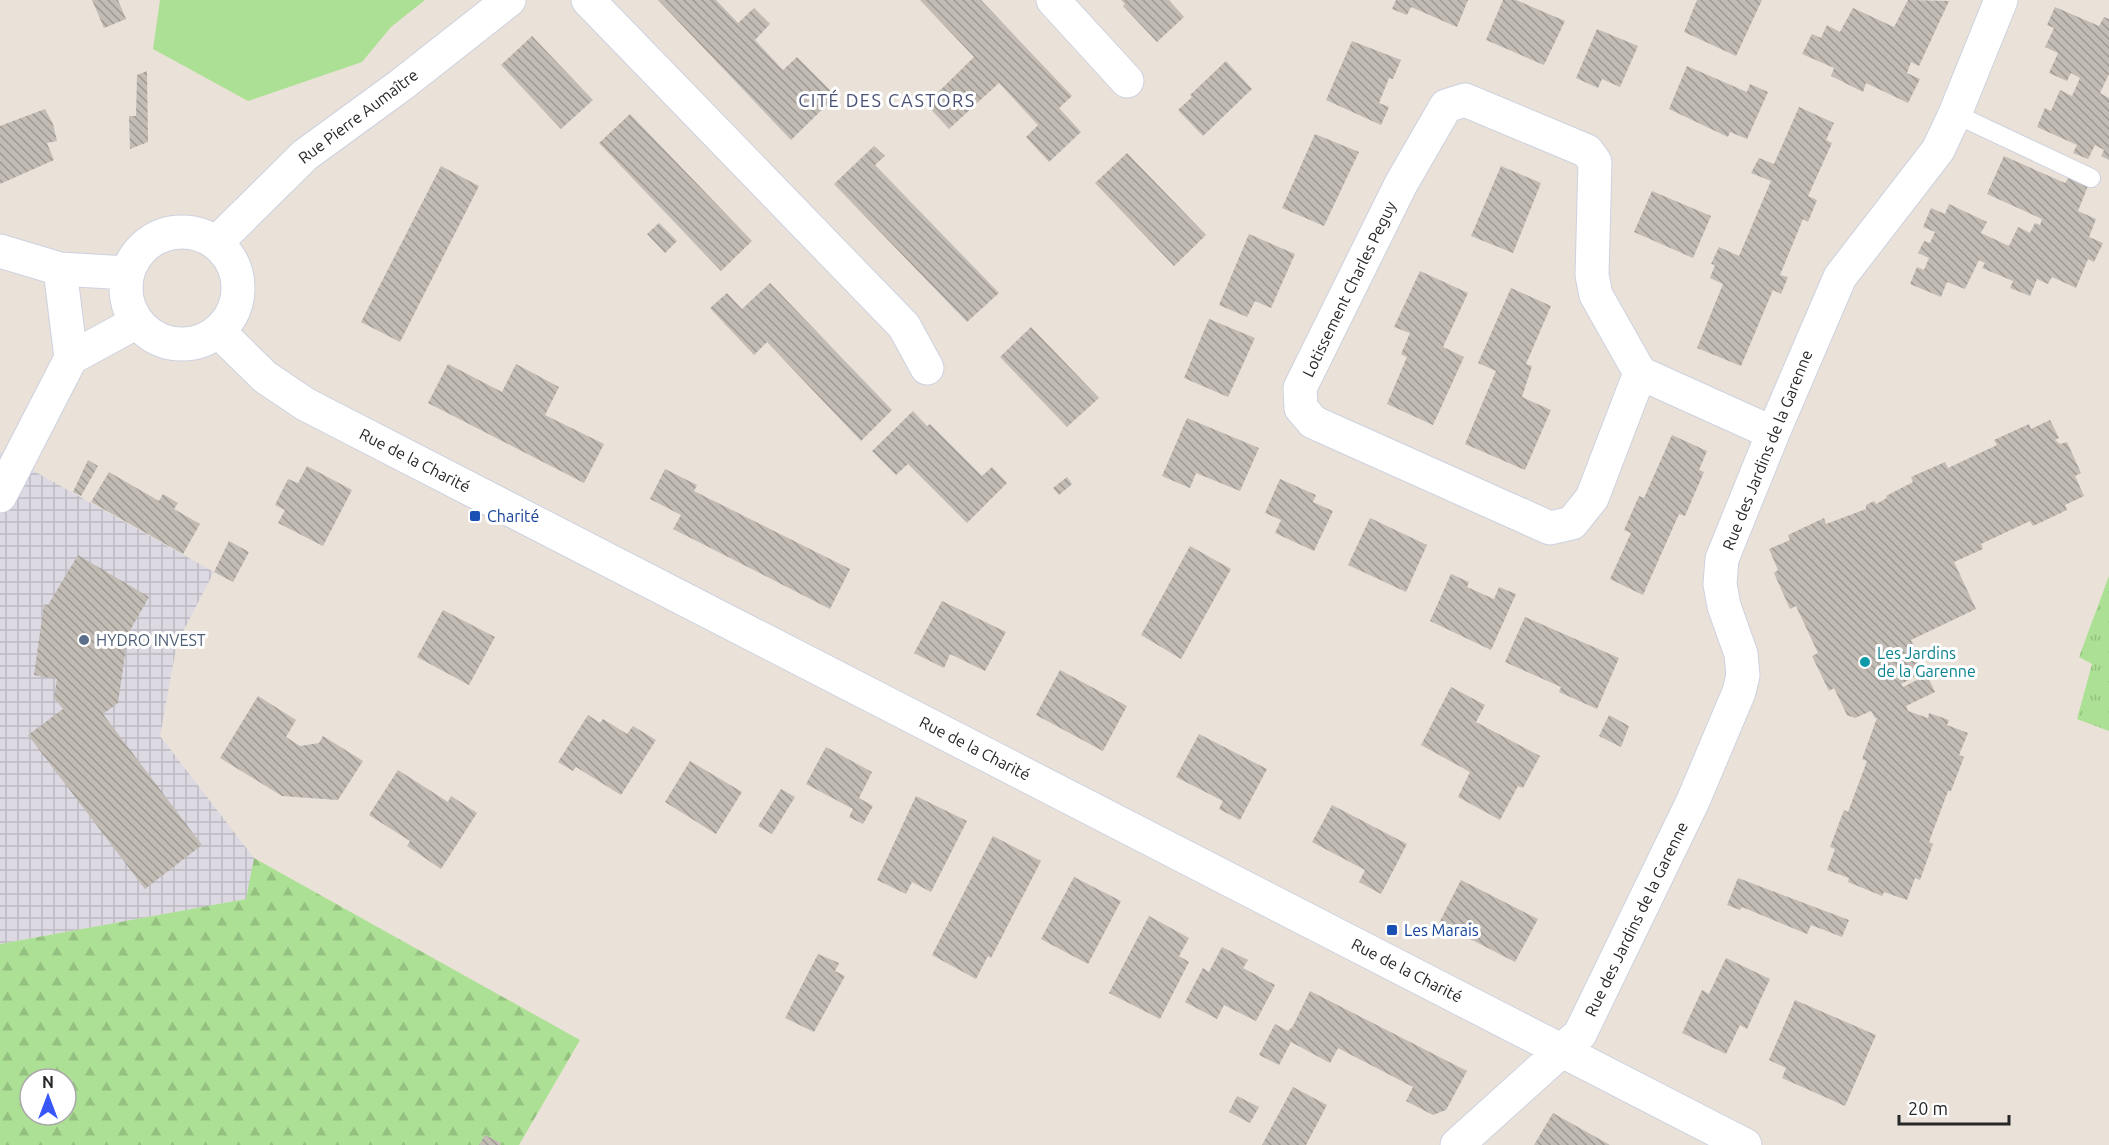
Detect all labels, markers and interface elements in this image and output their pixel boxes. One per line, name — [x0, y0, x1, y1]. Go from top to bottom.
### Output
street label: Rue Pierre Aumaître — [295, 65, 421, 167]
district label: CITÉ DES CASTORS — [798, 89, 976, 110]
street label: Lotissement Charles Peguy — [1299, 198, 1400, 380]
street label: Rue des Jardins de la Garenne — [1719, 347, 1815, 553]
street label: Rue de la Charité — [357, 424, 473, 496]
place label: Charité — [487, 507, 539, 525]
marker: Charité — [468, 509, 482, 523]
place label: HYDRO INVEST — [96, 631, 206, 649]
marker: HYDRO INVEST — [77, 633, 91, 647]
place label: Les Jardins de la Garenne — [1877, 644, 1976, 680]
marker: Les Jardins de la Garenne — [1858, 655, 1872, 669]
street label: Rue de la Charité — [917, 712, 1033, 784]
street label: Rue des Jardins de la Garenne — [1581, 819, 1691, 1019]
place label: Les Marais — [1404, 921, 1479, 939]
marker: Les Marais — [1385, 923, 1399, 937]
street label: Rue de la Charité — [1349, 934, 1465, 1006]
north arrow — [18, 1067, 78, 1127]
text: N — [42, 1073, 54, 1091]
scale bar — [1899, 1088, 2008, 1126]
text: 20 m — [1908, 1098, 1948, 1118]

